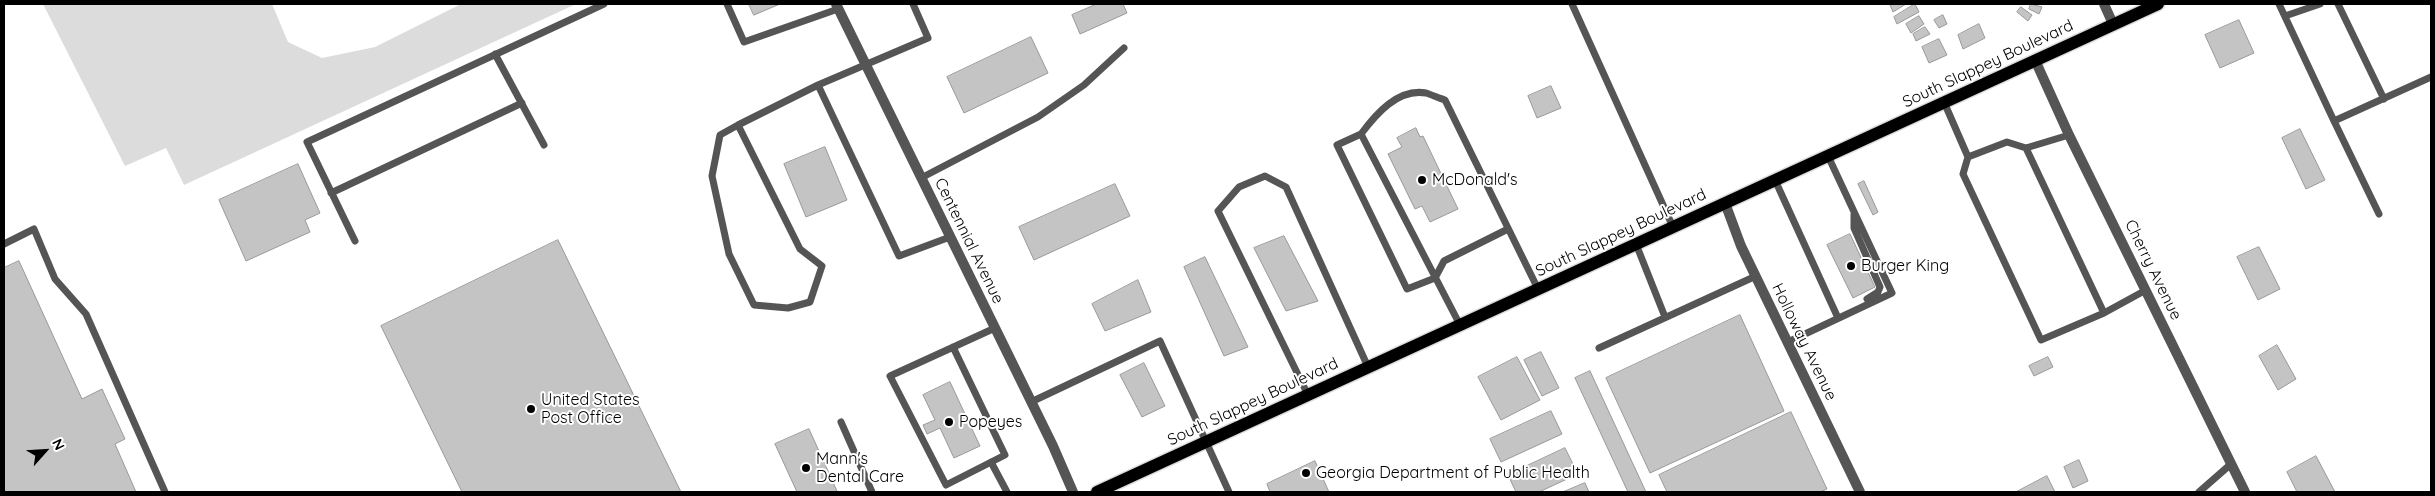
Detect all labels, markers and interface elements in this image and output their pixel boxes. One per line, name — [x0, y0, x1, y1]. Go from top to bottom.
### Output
street label: South Slappey Boulevard — [1900, 16, 2076, 112]
place label: McDonald's — [1432, 170, 1518, 190]
marker: McDonald's — [1416, 174, 1428, 186]
street label: Centennial Avenue — [930, 175, 1008, 307]
street label: South Slappey Boulevard — [1533, 185, 1709, 281]
street label: Cherry Avenue — [2120, 217, 2186, 323]
place label: Burger King — [1861, 256, 1949, 276]
marker: Burger King — [1845, 260, 1857, 272]
street label: Holloway Avenue — [1767, 280, 1841, 404]
street label: South Slappey Boulevard — [1165, 354, 1341, 450]
place label: United States Post Office — [541, 390, 640, 428]
marker: United States Post Office — [525, 403, 537, 415]
place label: Popeyes — [959, 412, 1022, 432]
marker: Popeyes — [943, 416, 955, 428]
north arrow — [20, 426, 70, 476]
text: N — [48, 436, 69, 453]
place label: Mann's Dental Care — [816, 449, 904, 487]
marker: Mann's Dental Care — [800, 462, 812, 474]
place label: Georgia Department of Public Health — [1316, 463, 1590, 483]
marker: Georgia Department of Public Health — [1300, 467, 1312, 479]

